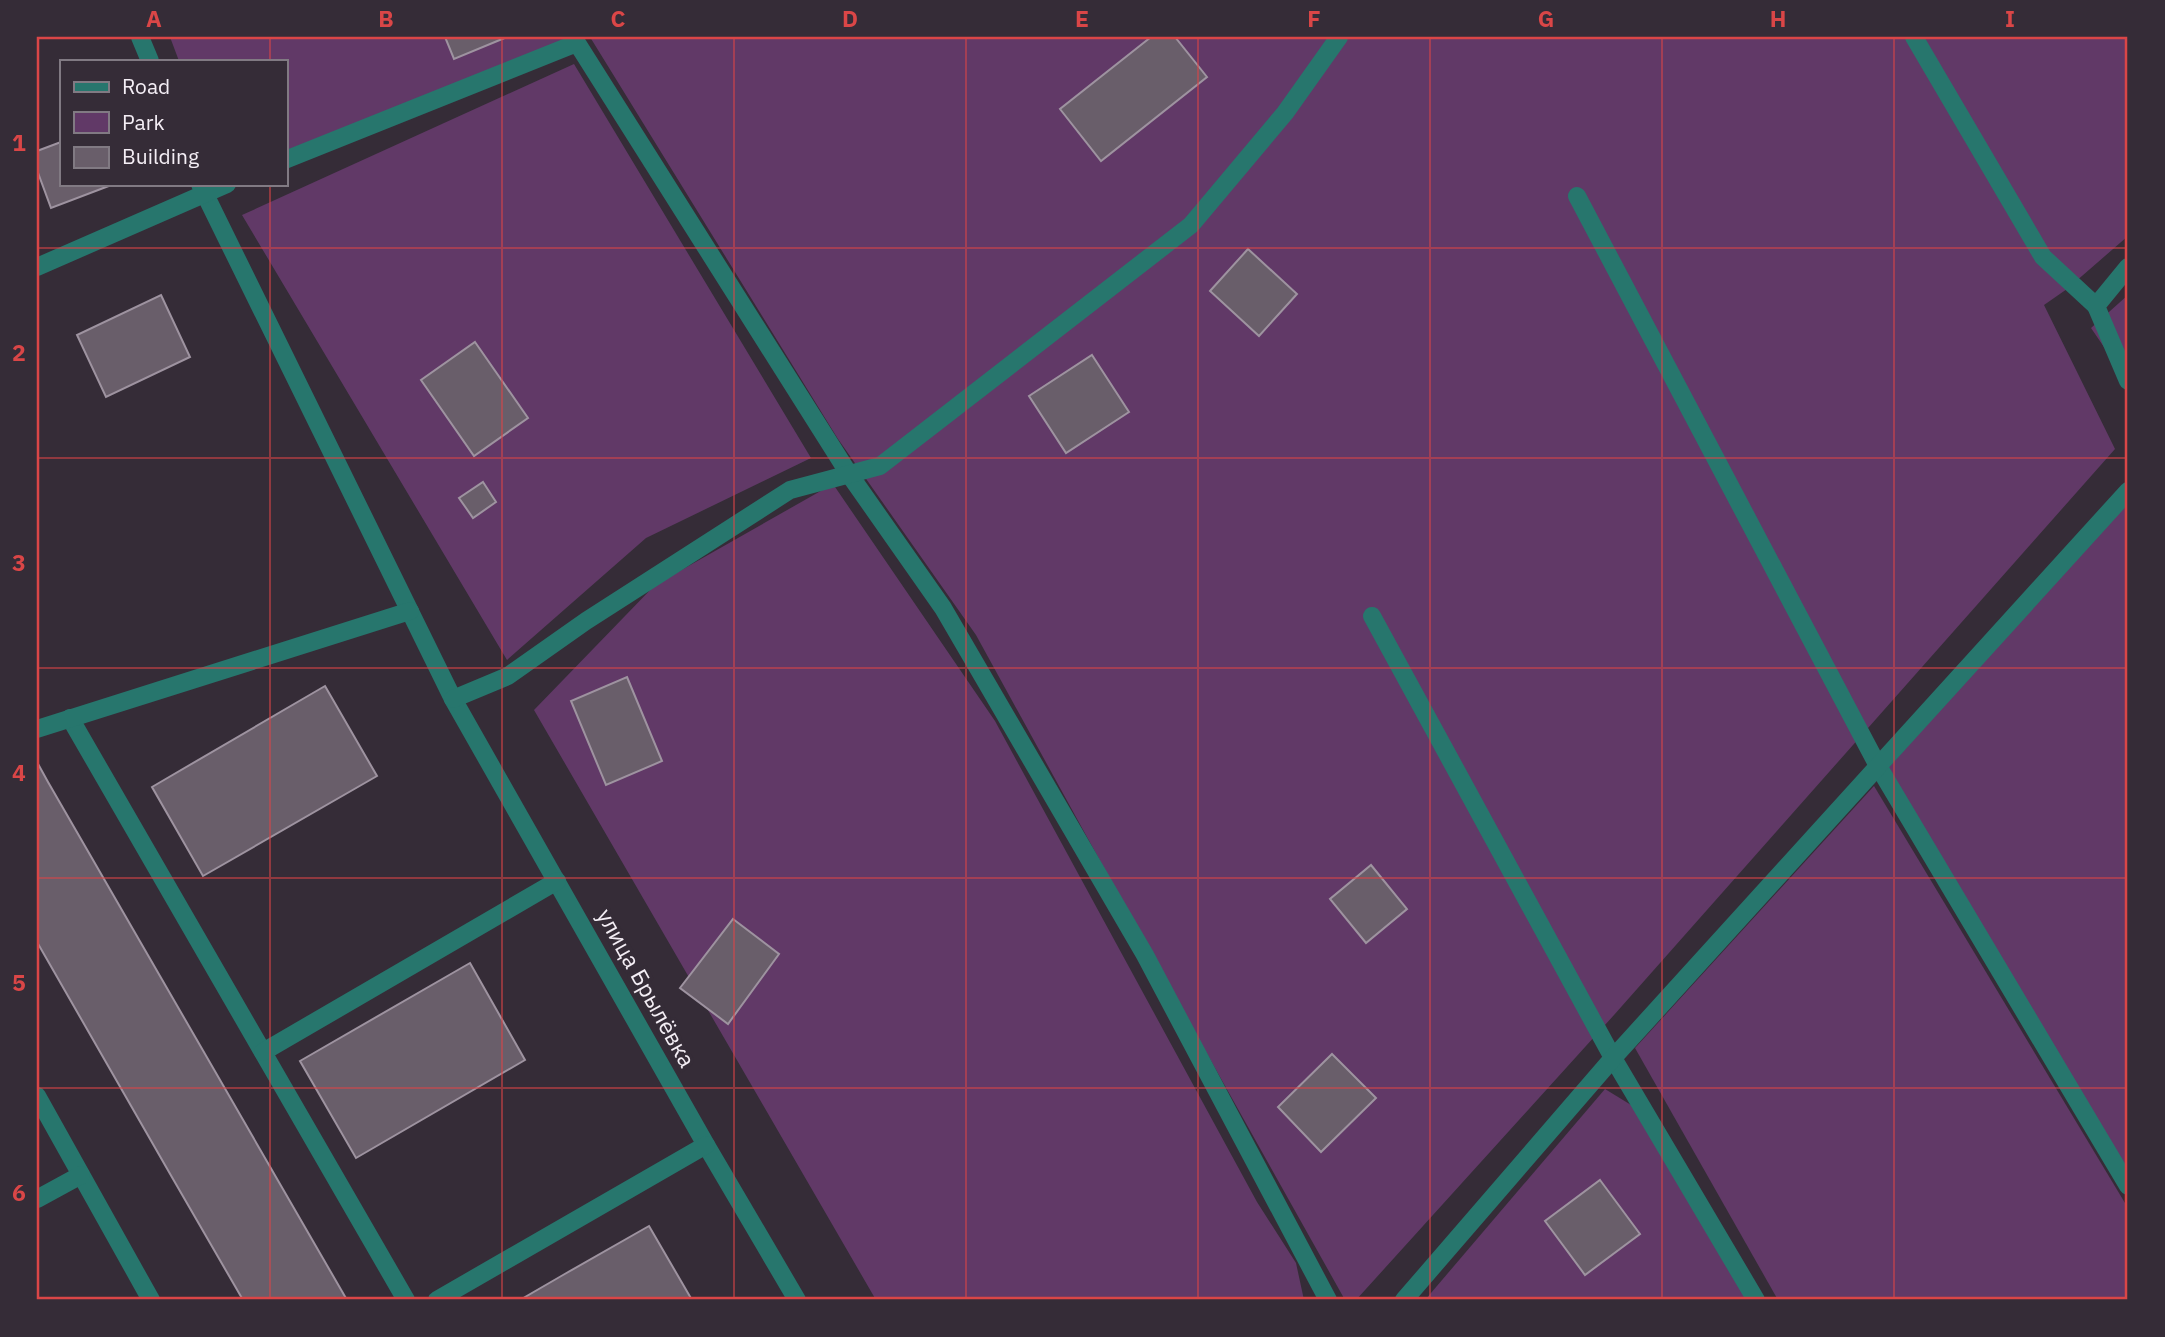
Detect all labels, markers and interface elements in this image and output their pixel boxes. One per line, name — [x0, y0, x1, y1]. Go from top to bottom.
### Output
text: A — [146, 3, 162, 33]
text: B — [378, 3, 394, 33]
text: C — [611, 3, 626, 33]
text: D — [842, 3, 858, 33]
text: E — [1075, 3, 1089, 33]
text: F — [1307, 3, 1321, 33]
text: G — [1538, 3, 1554, 33]
text: H — [1770, 3, 1786, 33]
text: I — [2005, 3, 2015, 33]
legend — [60, 60, 287, 186]
text: Road — [122, 72, 170, 100]
text: Park — [122, 108, 165, 136]
text: 1 — [12, 127, 26, 157]
text: Building — [122, 142, 199, 170]
text: 2 — [12, 337, 26, 367]
text: 3 — [12, 547, 26, 577]
text: 4 — [12, 757, 26, 787]
street label: улица Брылёвка — [591, 903, 703, 1072]
text: 5 — [12, 967, 26, 997]
text: 6 — [12, 1177, 26, 1207]

